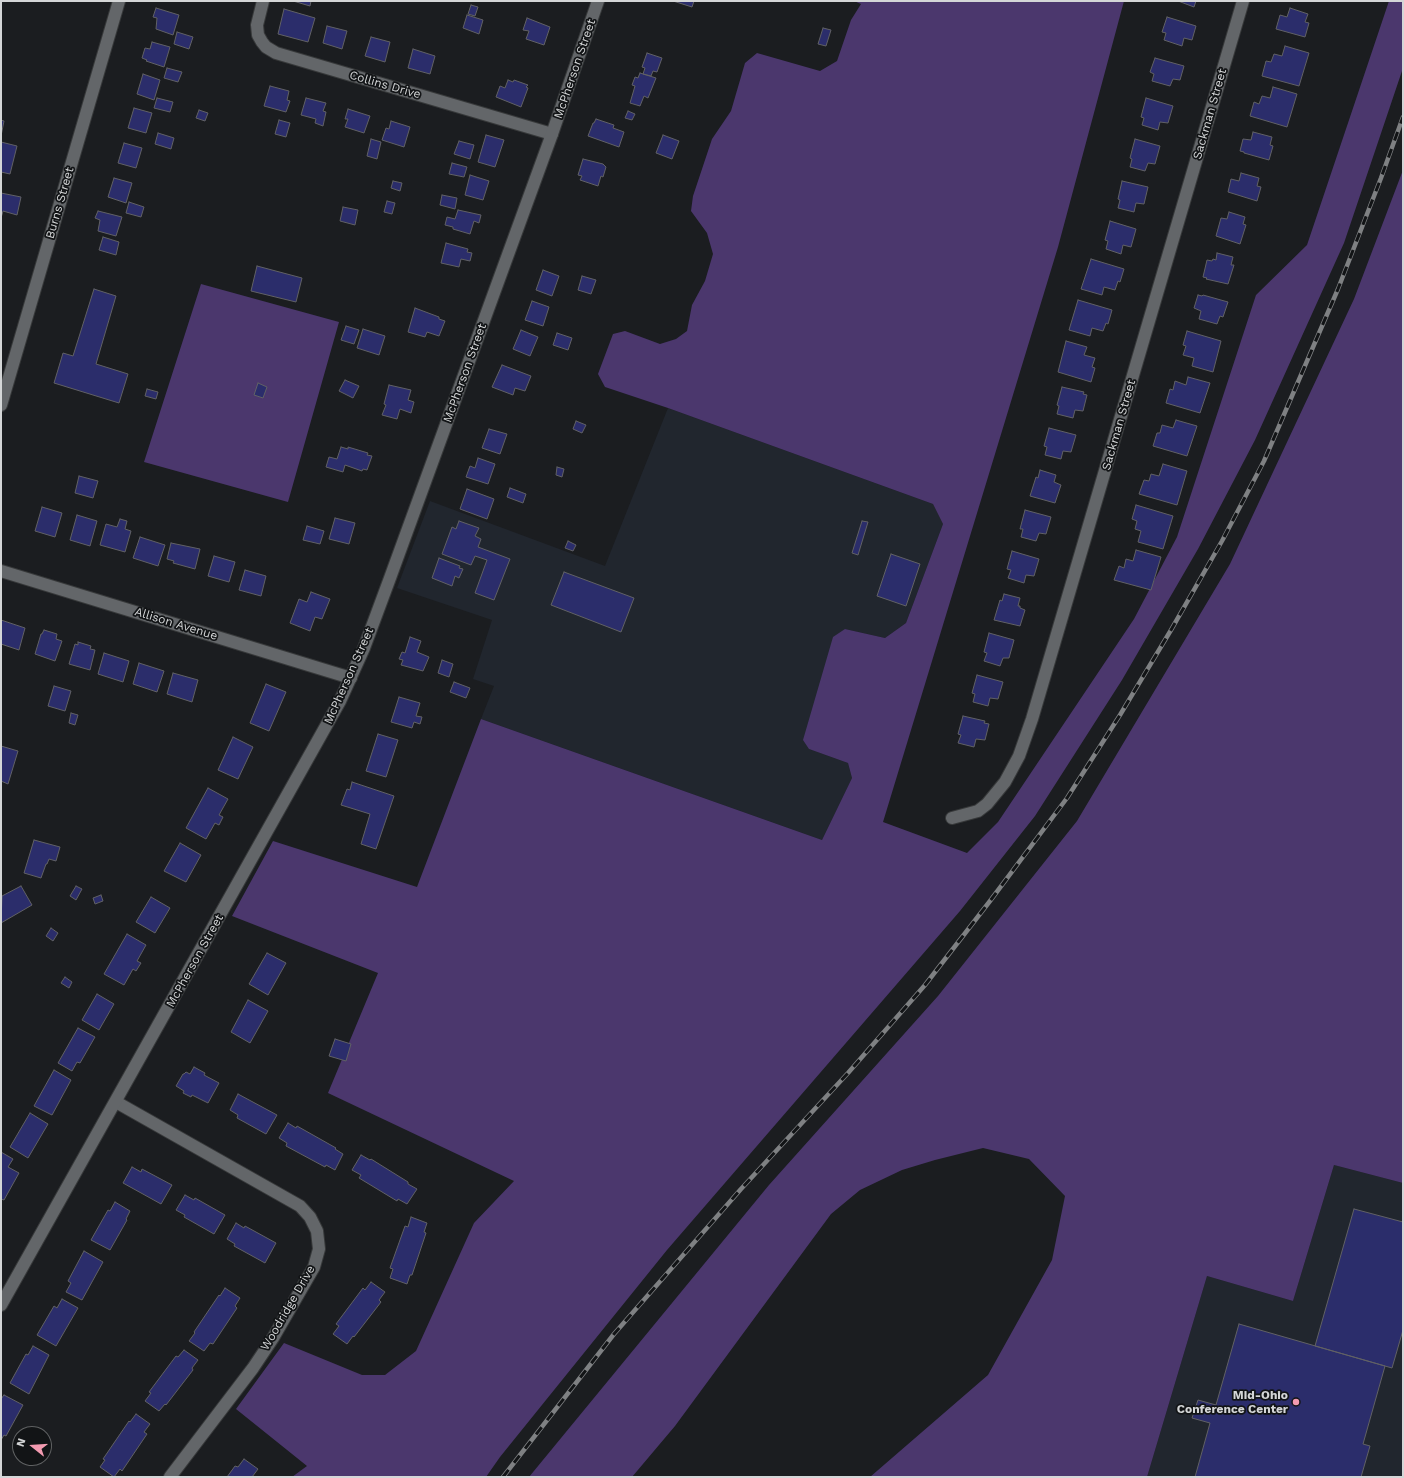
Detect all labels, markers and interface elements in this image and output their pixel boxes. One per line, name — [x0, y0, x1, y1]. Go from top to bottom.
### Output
street label: McPherson Street — [551, 17, 599, 121]
street label: Sackman Street — [1190, 67, 1230, 161]
street label: Collins Drive — [348, 68, 422, 102]
street label: Burns Street — [43, 165, 77, 241]
street label: McPherson Street — [440, 322, 490, 424]
street label: Sackman Street — [1099, 378, 1139, 472]
street label: Allison Avenue — [133, 605, 219, 643]
street label: McPherson Street — [321, 625, 377, 727]
street label: McPherson Street — [163, 912, 227, 1010]
street label: Woodridge Drive — [258, 1263, 318, 1353]
place label: Mid-Ohio Conference Center — [1177, 1388, 1288, 1416]
marker: Mid-Ohio Conference Center — [1291, 1397, 1301, 1407]
north arrow — [12, 1426, 52, 1466]
text: N — [14, 1437, 28, 1448]

